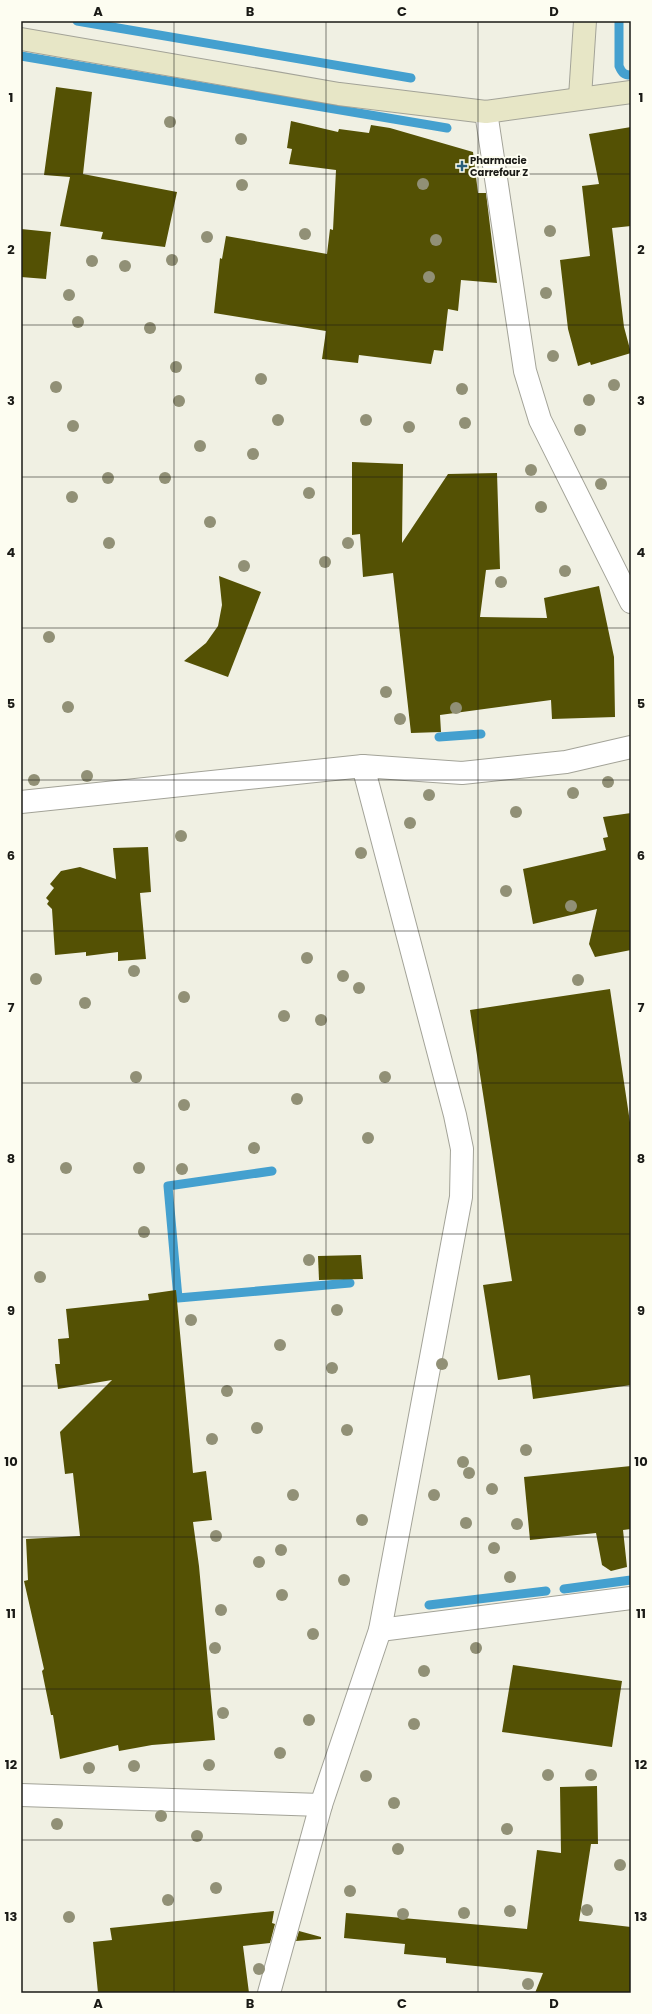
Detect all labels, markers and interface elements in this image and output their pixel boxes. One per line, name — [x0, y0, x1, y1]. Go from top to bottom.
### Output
text: A — [93, 2, 103, 21]
text: B — [246, 2, 255, 21]
text: C — [397, 2, 407, 21]
text: D — [549, 2, 559, 21]
text: 1 — [9, 88, 13, 107]
text: 1 — [639, 88, 643, 107]
place label: Pharmacie Carrefour Z — [470, 153, 528, 180]
marker: Pharmacie Carrefour Z — [457, 161, 467, 171]
text: 2 — [7, 240, 15, 259]
text: 2 — [637, 240, 645, 259]
text: 3 — [7, 391, 15, 410]
text: 3 — [637, 391, 645, 410]
text: 4 — [7, 543, 16, 562]
text: 4 — [637, 543, 646, 562]
text: 5 — [7, 694, 15, 713]
text: 5 — [637, 694, 645, 713]
text: 6 — [7, 846, 15, 865]
text: 6 — [637, 846, 645, 865]
text: 7 — [8, 998, 15, 1017]
text: 7 — [638, 998, 645, 1017]
text: 8 — [7, 1149, 15, 1168]
text: 8 — [637, 1149, 645, 1168]
text: 9 — [7, 1301, 15, 1320]
text: 9 — [637, 1301, 645, 1320]
text: 10 — [4, 1452, 18, 1471]
text: 10 — [634, 1452, 648, 1471]
text: 11 — [6, 1604, 16, 1623]
text: 11 — [636, 1604, 646, 1623]
text: 12 — [5, 1755, 18, 1774]
text: 12 — [635, 1755, 648, 1774]
text: 13 — [5, 1907, 18, 1926]
text: 13 — [635, 1907, 648, 1926]
text: A — [93, 1994, 103, 2013]
text: B — [246, 1994, 255, 2013]
text: C — [397, 1994, 407, 2013]
text: D — [549, 1994, 559, 2013]

